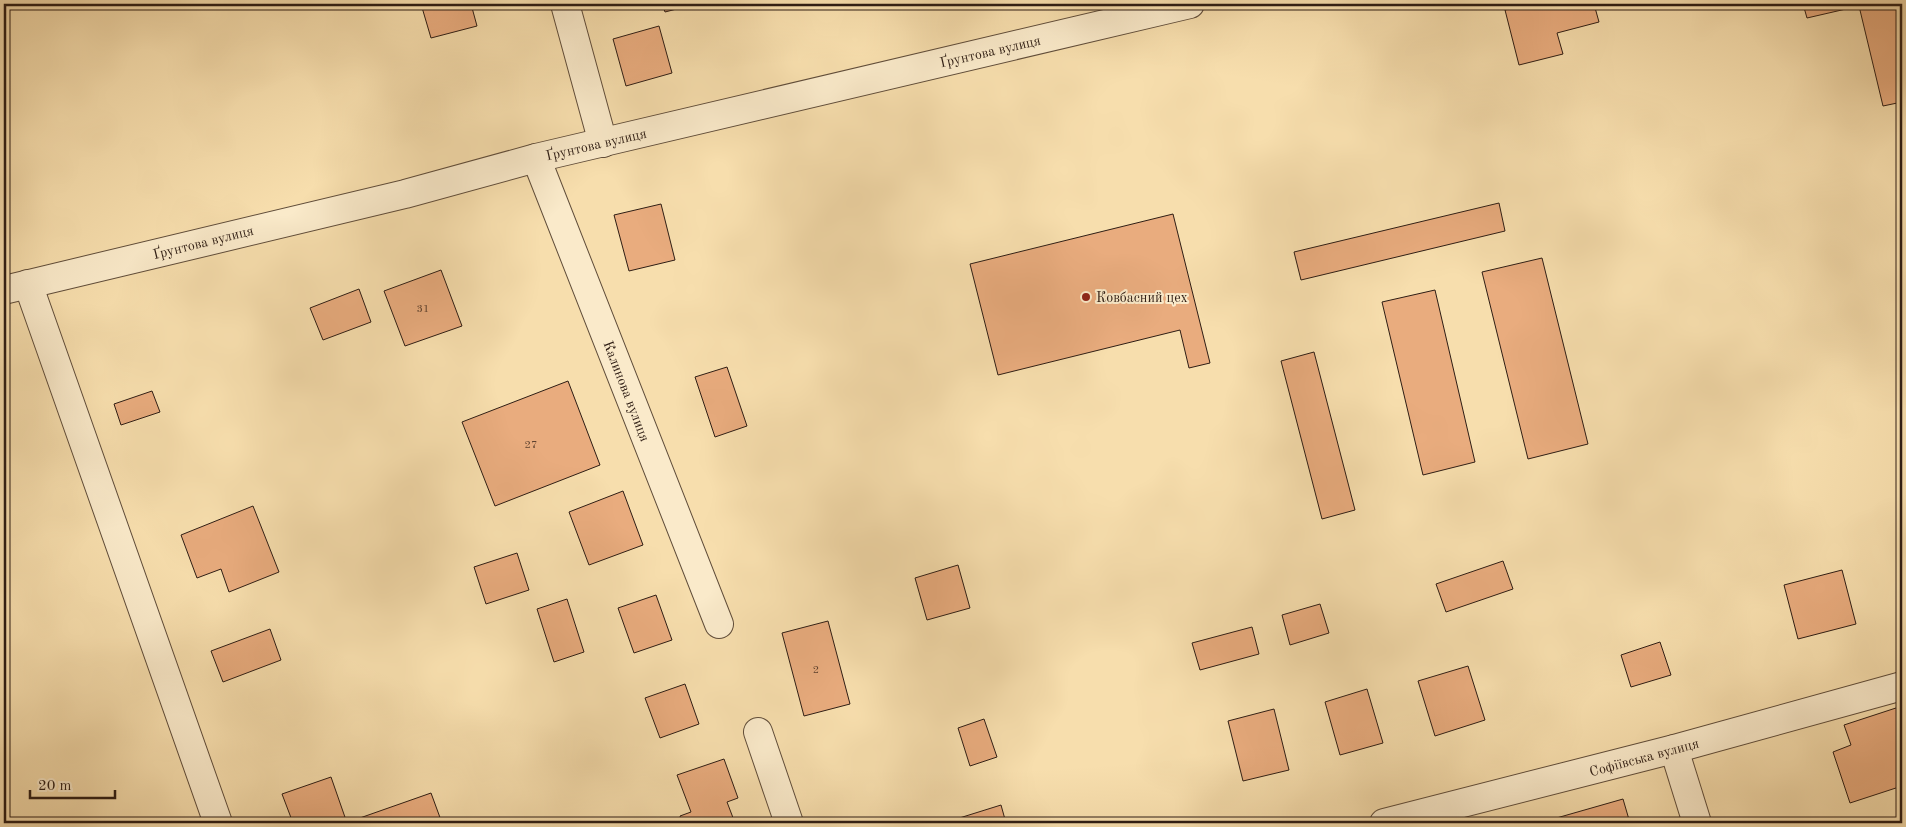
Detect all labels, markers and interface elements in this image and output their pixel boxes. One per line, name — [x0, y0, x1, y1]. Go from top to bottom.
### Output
street label: Ґрунтова вулиця — [938, 30, 1042, 70]
street label: Ґрунтова вулиця — [544, 123, 648, 163]
street label: Ґрунтова вулиця — [151, 220, 255, 262]
marker: Ковбасний цех — [1080, 291, 1092, 303]
place label: Ковбасний цех — [1096, 291, 1188, 305]
house number: 31 — [417, 304, 429, 315]
street label: Калинова вулиця — [600, 339, 652, 444]
house number: 27 — [525, 440, 537, 451]
house number: 2 — [813, 665, 819, 676]
street label: Софіївська вулиця — [1588, 737, 1701, 780]
scale bar — [30, 767, 115, 799]
text: 20 m — [38, 779, 72, 794]

